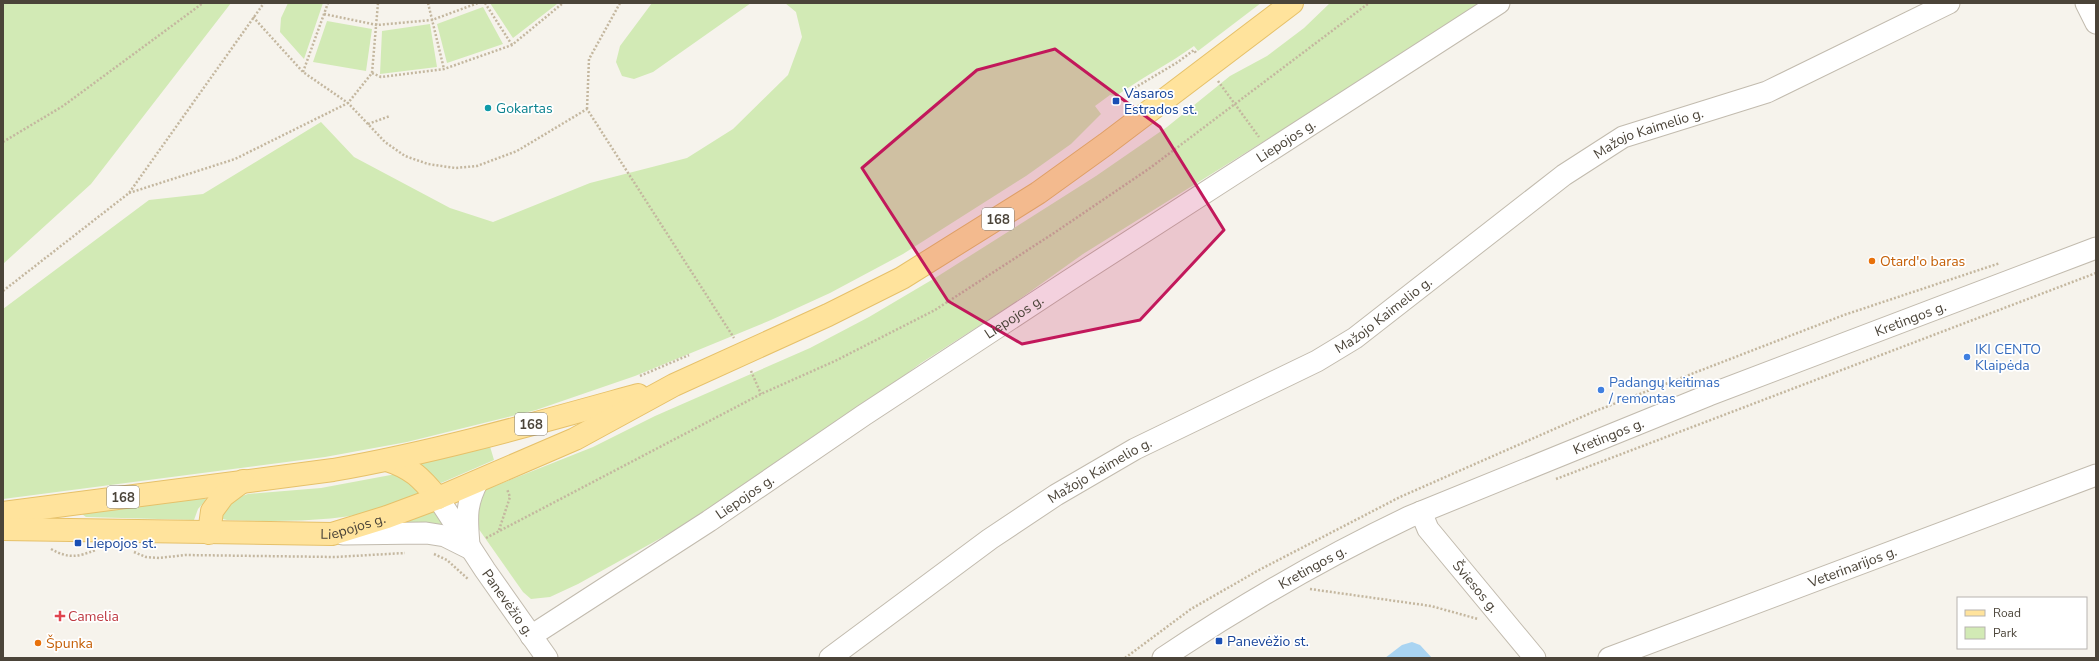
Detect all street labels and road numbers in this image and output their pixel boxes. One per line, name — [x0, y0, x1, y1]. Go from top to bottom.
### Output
street label: Mažojo Kaimelio g. — [1590, 103, 1706, 164]
street label: Liepojos g. — [1253, 115, 1319, 167]
road number: 168 — [982, 208, 1014, 230]
street label: Mažojo Kaimelio g. — [1331, 273, 1436, 358]
street label: Liepojos g. — [981, 291, 1047, 343]
street label: Kretingos g. — [1872, 297, 1949, 341]
road number: 168 — [515, 413, 547, 435]
street label: Kretingos g. — [1570, 413, 1647, 459]
street label: Mažojo Kaimelio g. — [1044, 433, 1155, 508]
street label: Liepojos g. — [712, 470, 778, 524]
road number: 168 — [107, 486, 139, 508]
street label: Liepojos g. — [320, 509, 388, 544]
street label: Kretingos g. — [1275, 541, 1350, 594]
street label: Veterinarijos g. — [1805, 542, 1900, 593]
street label: Šviesos g. — [1448, 557, 1503, 617]
street label: Panevėžio g. — [477, 566, 538, 641]

